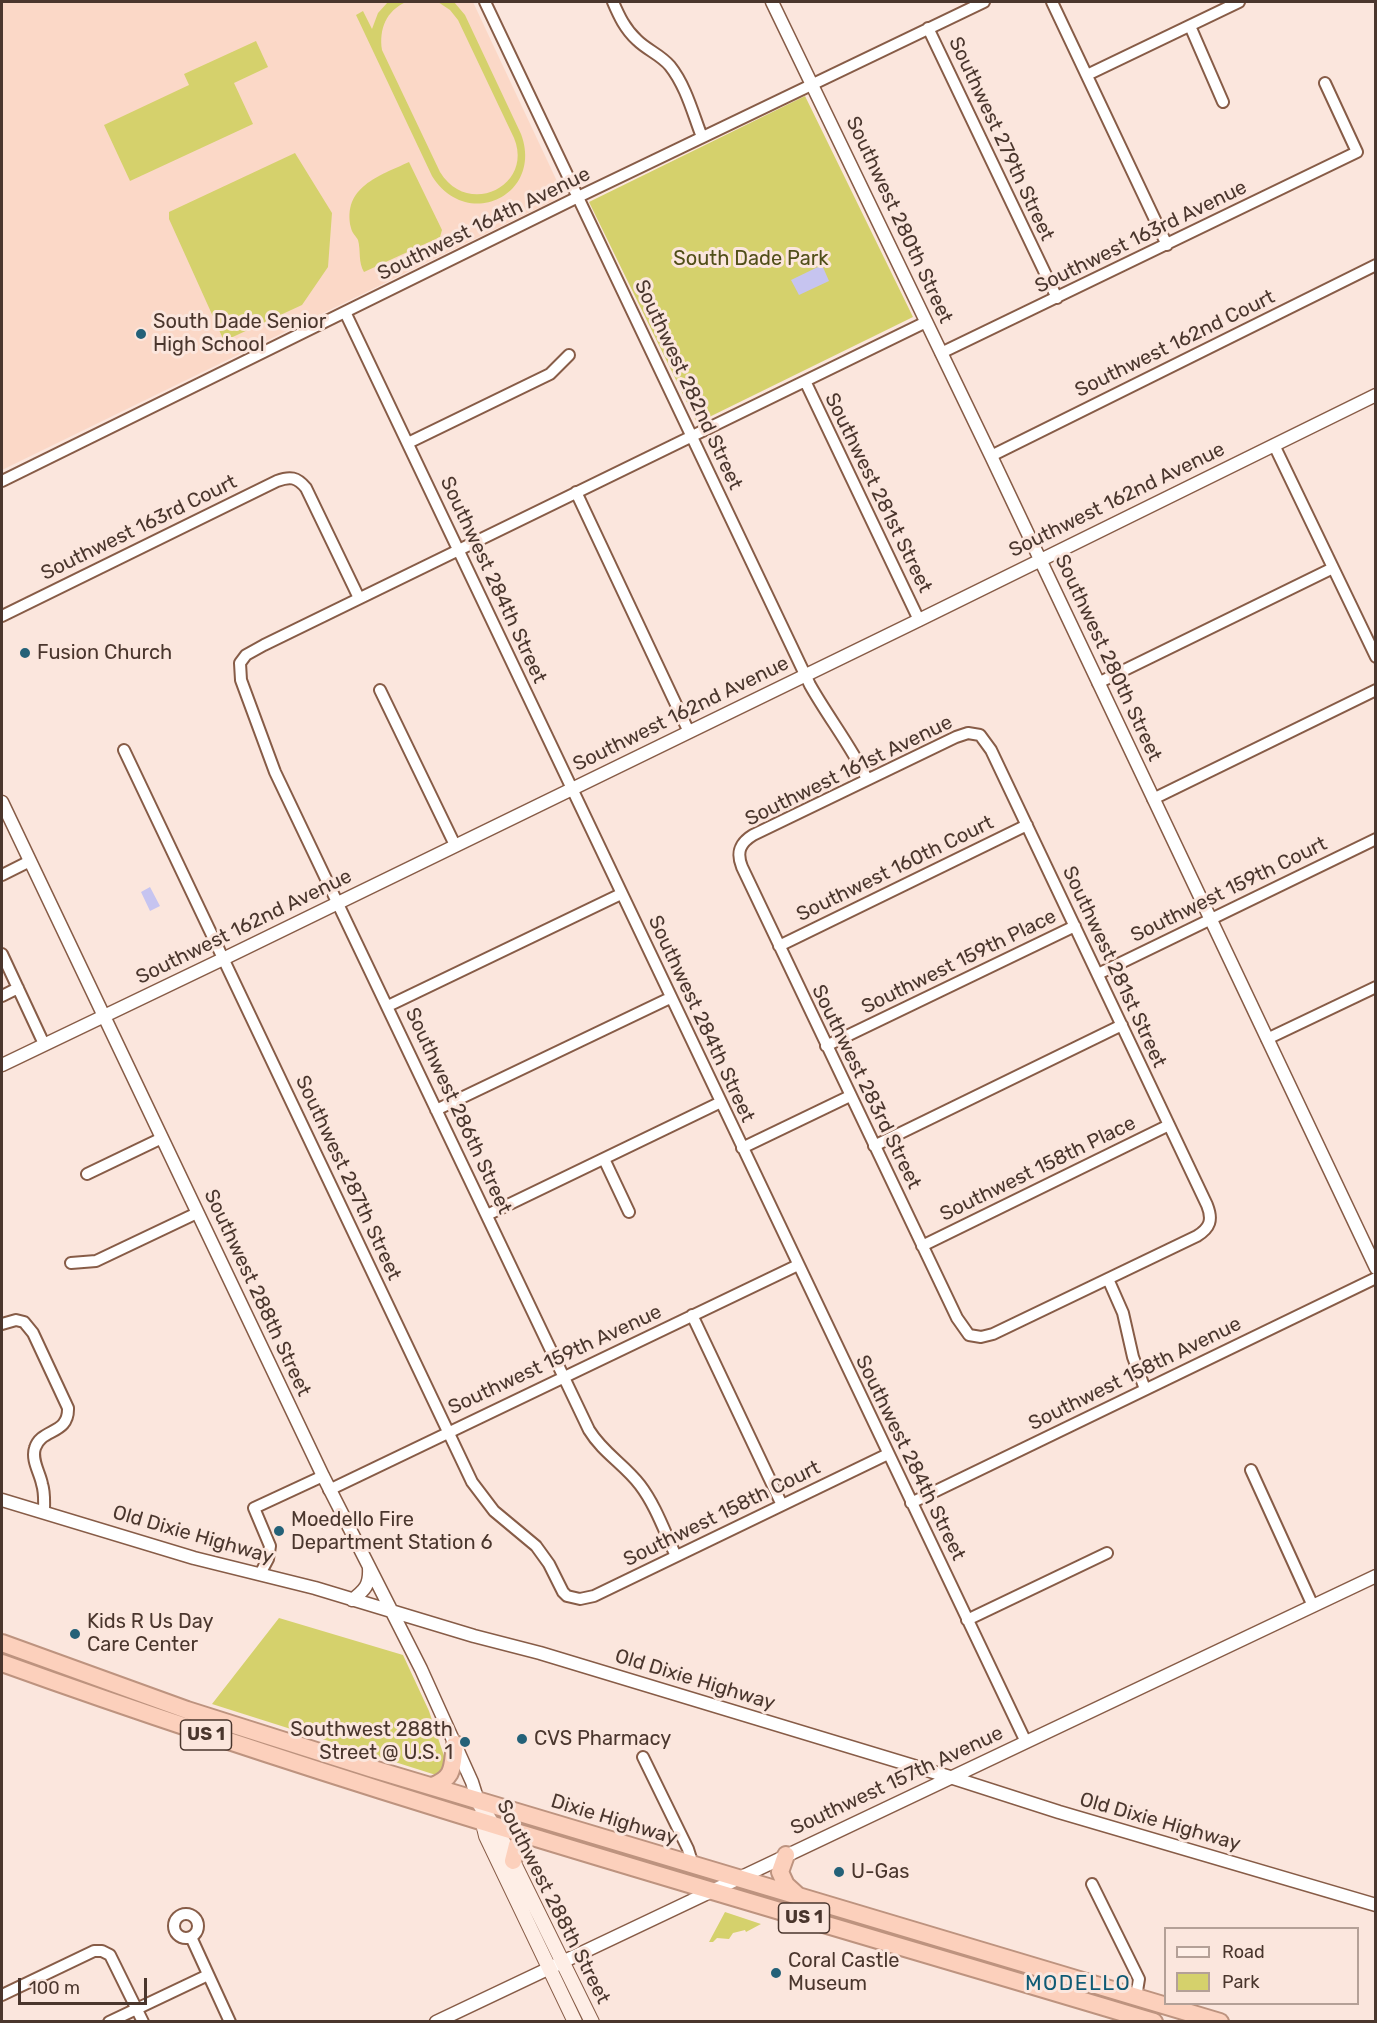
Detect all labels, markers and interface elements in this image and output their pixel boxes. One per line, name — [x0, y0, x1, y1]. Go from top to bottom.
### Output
street label: Southwest 279th Street — [943, 33, 1059, 245]
street label: Southwest 280th Street — [840, 113, 958, 327]
street label: Southwest 164th Avenue — [374, 162, 594, 286]
street label: Southwest 163rd Avenue — [1031, 175, 1251, 299]
park label: South Dade Park — [673, 247, 829, 271]
street label: Southwest 282nd Street — [629, 276, 747, 494]
street label: Southwest 162nd Court — [1071, 285, 1279, 403]
place label: South Dade Senior High School — [153, 310, 326, 357]
marker: South Dade Senior High School — [134, 327, 148, 341]
street label: Southwest 281st Street — [819, 389, 937, 597]
street label: Southwest 162nd Avenue — [1005, 437, 1229, 563]
street label: Southwest 163rd Court — [37, 470, 241, 586]
street label: Southwest 284th Street — [435, 473, 551, 687]
street label: Southwest 280th Street — [1049, 551, 1167, 765]
place label: Fusion Church — [37, 641, 172, 665]
marker: Fusion Church — [18, 646, 32, 660]
street label: Southwest 162nd Avenue — [569, 651, 793, 777]
street label: Southwest 161st Avenue — [742, 710, 956, 832]
street label: Southwest 160th Court — [793, 811, 997, 927]
street label: Southwest 159th Court — [1127, 832, 1331, 948]
street label: Southwest 281st Street — [1057, 862, 1171, 1072]
street label: Southwest 162nd Avenue — [132, 864, 356, 990]
street label: Southwest 159th Place — [858, 904, 1060, 1020]
street label: Southwest 284th Street — [643, 912, 759, 1126]
street label: Southwest 283rd Street — [806, 981, 926, 1193]
street label: Southwest 286th Street — [400, 1004, 516, 1218]
street label: Southwest 287th Street — [290, 1072, 406, 1284]
street label: Southwest 158th Place — [936, 1111, 1140, 1227]
street label: Southwest 288th Street — [198, 1186, 316, 1400]
street label: Southwest 159th Avenue — [444, 1300, 666, 1420]
street label: Southwest 158th Avenue — [1025, 1312, 1245, 1436]
street label: Southwest 284th Street — [850, 1351, 970, 1565]
street label: Southwest 158th Court — [620, 1456, 824, 1572]
street label: Old Dixie Highway — [110, 1501, 276, 1569]
place label: Moedello Fire Department Station 6 — [291, 1508, 492, 1555]
marker: Moedello Fire Department Station 6 — [272, 1524, 286, 1538]
place label: Kids R Us Day Care Center — [87, 1610, 214, 1657]
marker: Kids R Us Day Care Center — [68, 1627, 82, 1641]
street label: Old Dixie Highway — [612, 1644, 778, 1716]
place label: Southwest 288th Street @ U.S. 1 — [290, 1718, 453, 1765]
road number: US 1 — [180, 1720, 232, 1750]
street label: Southwest 157th Avenue — [787, 1721, 1007, 1841]
place label: CVS Pharmacy — [534, 1727, 671, 1751]
marker: CVS Pharmacy — [515, 1732, 529, 1746]
marker: Southwest 288th Street @ U.S. 1 — [458, 1735, 472, 1749]
street label: Old Dixie Highway — [1077, 1788, 1243, 1856]
street label: Dixie Highway — [548, 1789, 680, 1851]
street label: Southwest 288th Street — [491, 1796, 615, 2008]
place label: U-Gas — [851, 1860, 909, 1884]
marker: U-Gas — [832, 1865, 846, 1879]
road number: US 1 — [778, 1903, 830, 1933]
legend — [1164, 1927, 1359, 2005]
text: Road — [1222, 1941, 1265, 1963]
place label: Coral Castle Museum — [788, 1949, 899, 1996]
scale bar — [21, 1966, 150, 2004]
marker: Coral Castle Museum — [769, 1966, 783, 1980]
district label: MODELLO — [1025, 1971, 1131, 1997]
text: Park — [1222, 1971, 1259, 1993]
text: 100 m — [29, 1977, 80, 1999]

